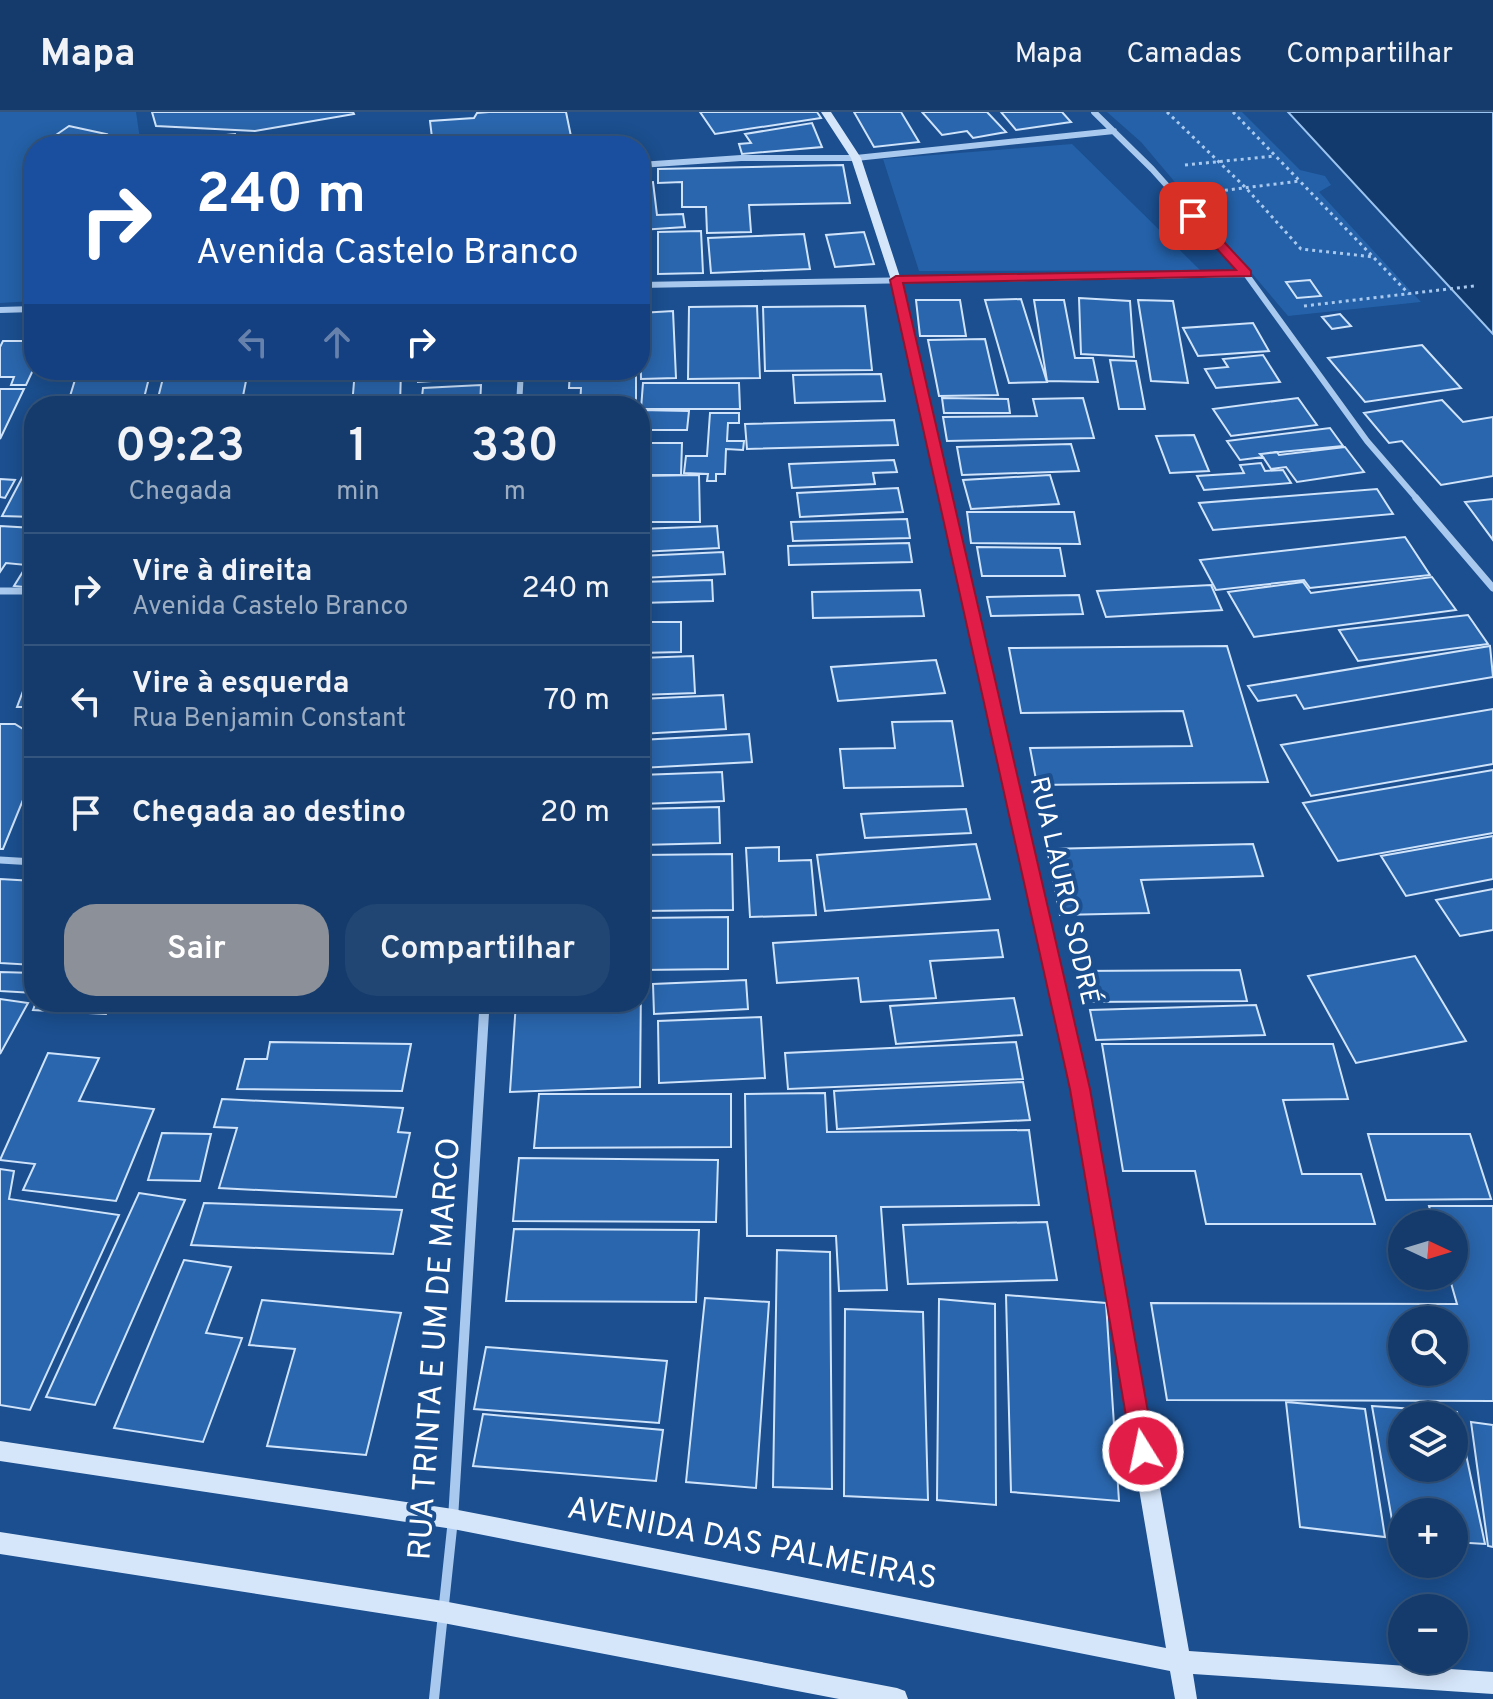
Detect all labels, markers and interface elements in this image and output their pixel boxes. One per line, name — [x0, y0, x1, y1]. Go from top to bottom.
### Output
text: Mapa — [40, 31, 136, 80]
text: Mapa — [1015, 37, 1082, 73]
text: Camadas — [1126, 37, 1242, 73]
text: Compartilhar — [1286, 37, 1453, 73]
text: 240 m — [196, 162, 366, 232]
icon: right — [64, 168, 168, 272]
pin — [1159, 182, 1227, 250]
icon: arrive — [1171, 194, 1215, 238]
text: Avenida Castelo Branco — [196, 231, 579, 277]
icon: left — [231, 320, 275, 364]
icon: ahead — [315, 320, 359, 364]
icon: right — [399, 320, 443, 364]
text: 09:23 — [115, 418, 245, 478]
text: 1 — [348, 418, 367, 478]
text: 330 — [471, 418, 559, 478]
text: Chegada — [128, 476, 232, 509]
text: min — [336, 476, 380, 509]
text: m — [504, 476, 526, 509]
text: Vire à direita — [132, 554, 312, 591]
icon: right — [64, 567, 108, 611]
text: 240 m — [522, 571, 610, 608]
text: Avenida Castelo Branco — [132, 591, 408, 624]
text: Vire à esquerda — [132, 666, 349, 703]
icon: left — [64, 679, 108, 723]
text: 70 m — [544, 683, 610, 720]
text: Rua Benjamin Constant — [132, 703, 406, 736]
street label: RUA LAURO SODRÉ — [1021, 773, 1107, 1008]
icon: arrive — [64, 791, 108, 835]
text: Chegada ao destino — [132, 795, 406, 832]
text: 20 m — [540, 795, 610, 832]
button: Sair — [64, 904, 329, 996]
button: Compartilhar — [345, 904, 610, 996]
street label: RUA TRINTA E UM DE MARCO — [401, 1136, 471, 1562]
north arrow — [1388, 1210, 1468, 1290]
map controls — [1388, 1210, 1468, 1674]
button: search — [1388, 1306, 1468, 1386]
button: layers — [1388, 1402, 1468, 1482]
position arrow — [1101, 1409, 1185, 1493]
street label: AVENIDA DAS PALMEIRAS — [564, 1489, 940, 1601]
button: + — [1388, 1498, 1468, 1578]
button: − — [1388, 1594, 1468, 1674]

